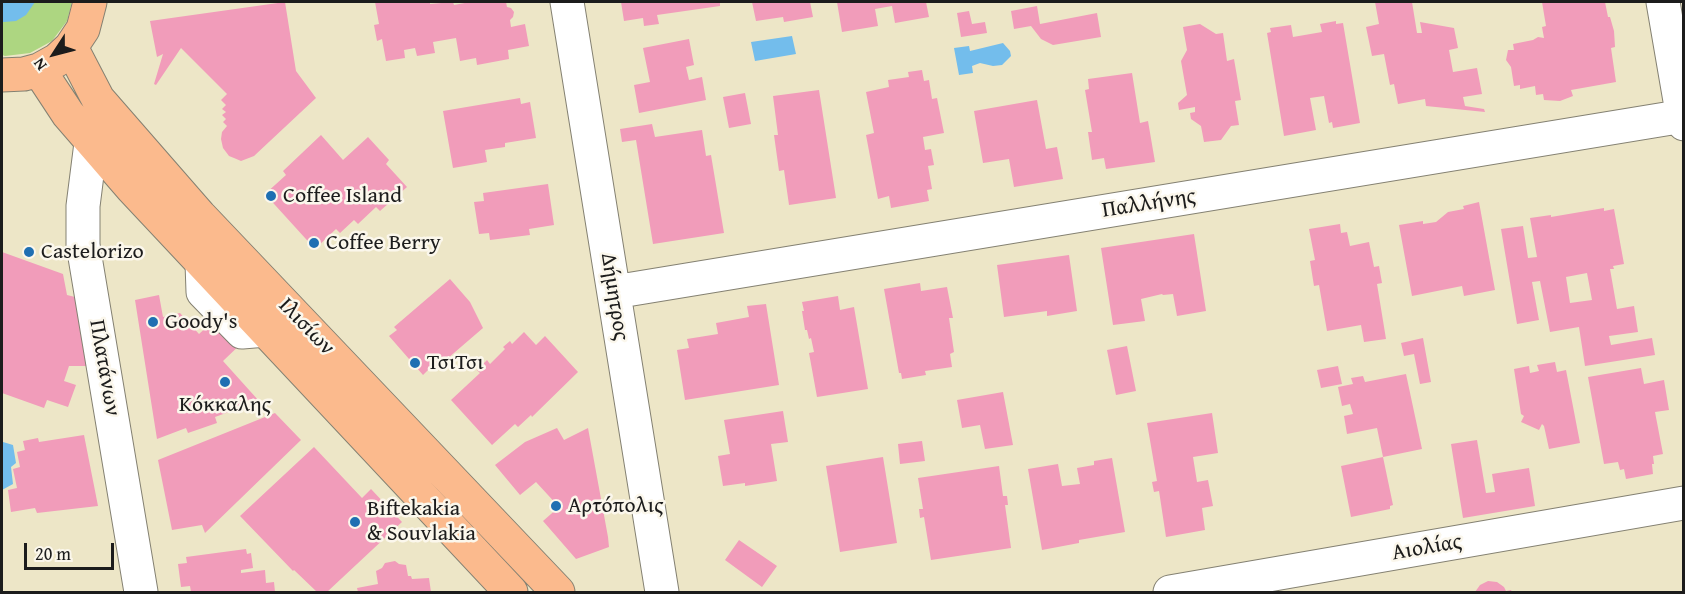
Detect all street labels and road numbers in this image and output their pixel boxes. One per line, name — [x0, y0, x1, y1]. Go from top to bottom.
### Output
street label: Παλλήνης — [1100, 184, 1198, 224]
street label: Δήμητρος — [594, 251, 634, 343]
street label: Ιλισίων — [272, 293, 340, 361]
street label: Πλατάνων — [83, 318, 125, 418]
street label: Αιολίας — [1390, 529, 1464, 567]

